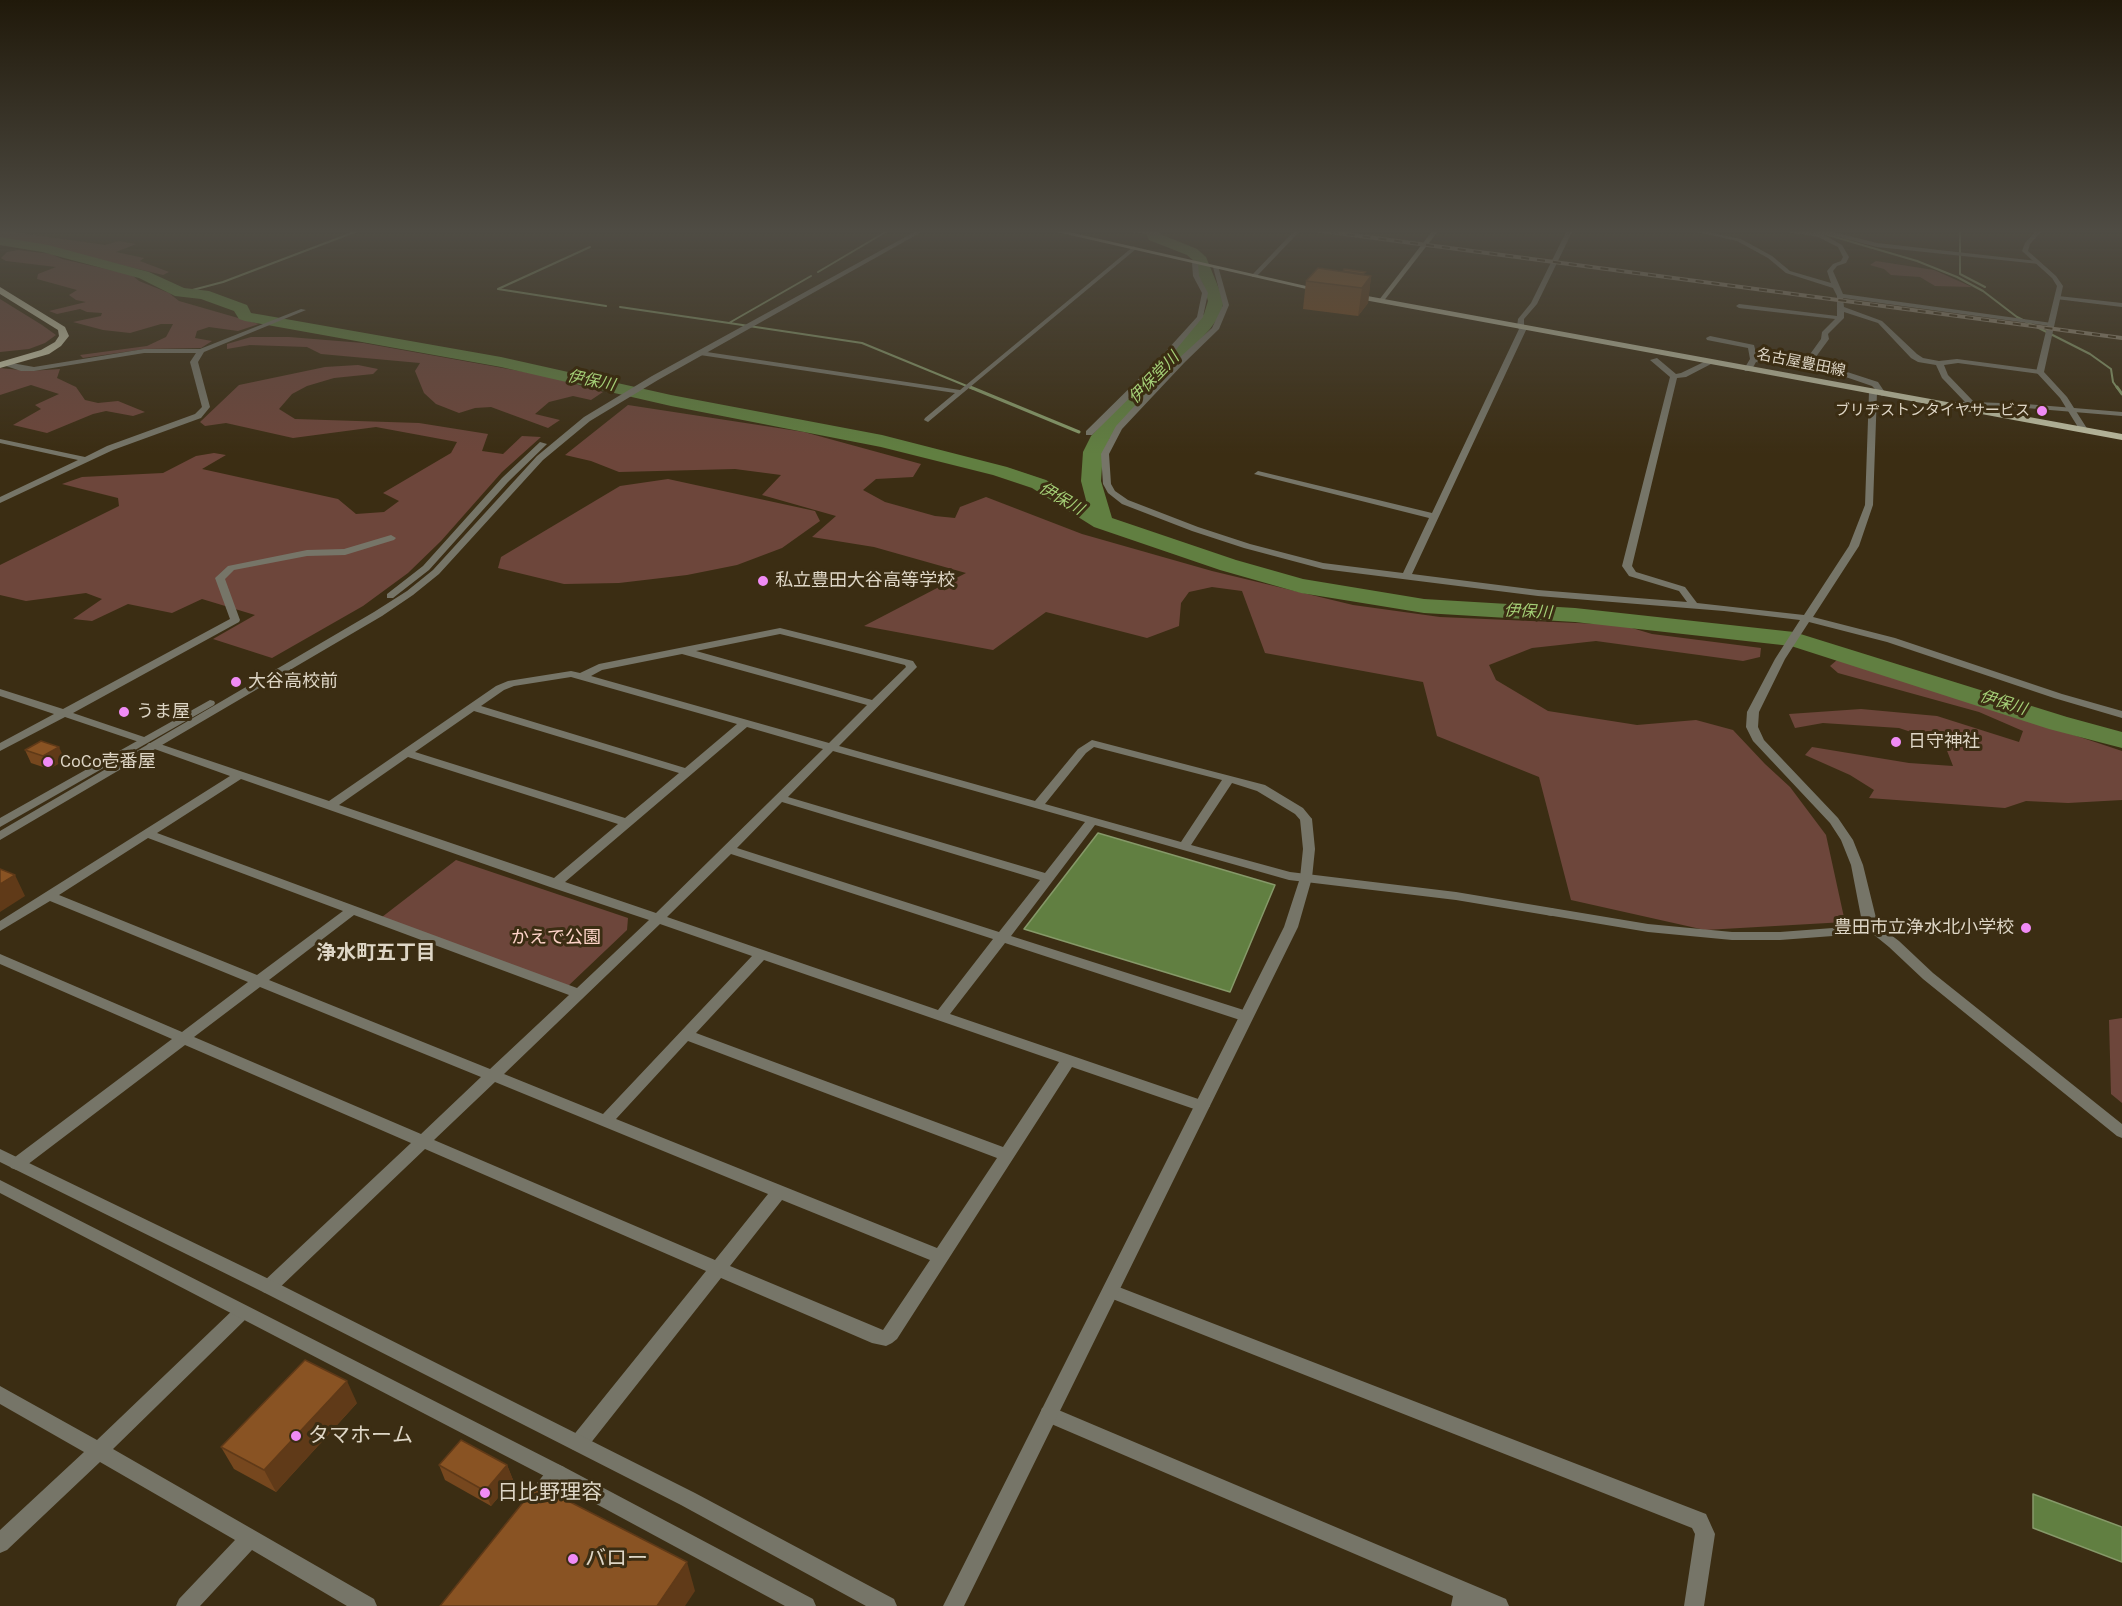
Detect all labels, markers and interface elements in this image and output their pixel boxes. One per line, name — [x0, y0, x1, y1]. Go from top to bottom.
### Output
street label: 名古屋豊田線 — [1755, 346, 1847, 380]
water label: 伊保堂川 — [1125, 348, 1183, 408]
water label: 伊保川 — [566, 367, 616, 395]
place label: ブリヂストンタイヤサービス — [1835, 402, 2030, 420]
marker: ブリヂストンタイヤサービス — [2035, 404, 2049, 418]
water label: 伊保川 — [1035, 479, 1087, 519]
place label: 私立豊田大谷高等学校 — [775, 570, 955, 592]
marker: 私立豊田大谷高等学校 — [756, 574, 770, 588]
water label: 伊保川 — [1504, 601, 1552, 623]
place label: 大谷高校前 — [248, 671, 338, 693]
marker: 大谷高校前 — [229, 675, 243, 689]
water label: 伊保川 — [1977, 687, 2029, 719]
place label: うま屋 — [136, 701, 190, 723]
marker: うま屋 — [117, 705, 131, 719]
place label: 日守神社 — [1908, 731, 1980, 753]
marker: 日守神社 — [1889, 735, 1903, 749]
place label: CoCo壱番屋 — [60, 751, 156, 773]
marker: CoCo壱番屋 — [41, 755, 55, 769]
place label: 豊田市立浄水北小学校 — [1834, 917, 2014, 939]
marker: 豊田市立浄水北小学校 — [2019, 921, 2033, 935]
park label: かえで公園 — [511, 927, 601, 949]
district label: 浄水町五丁目 — [316, 941, 436, 965]
place label: タマホーム — [308, 1423, 413, 1449]
marker: タマホーム — [289, 1429, 303, 1443]
place label: 日比野理容 — [497, 1480, 602, 1506]
marker: 日比野理容 — [478, 1486, 492, 1500]
place label: バロー — [585, 1546, 648, 1572]
marker: バロー — [566, 1552, 580, 1566]

